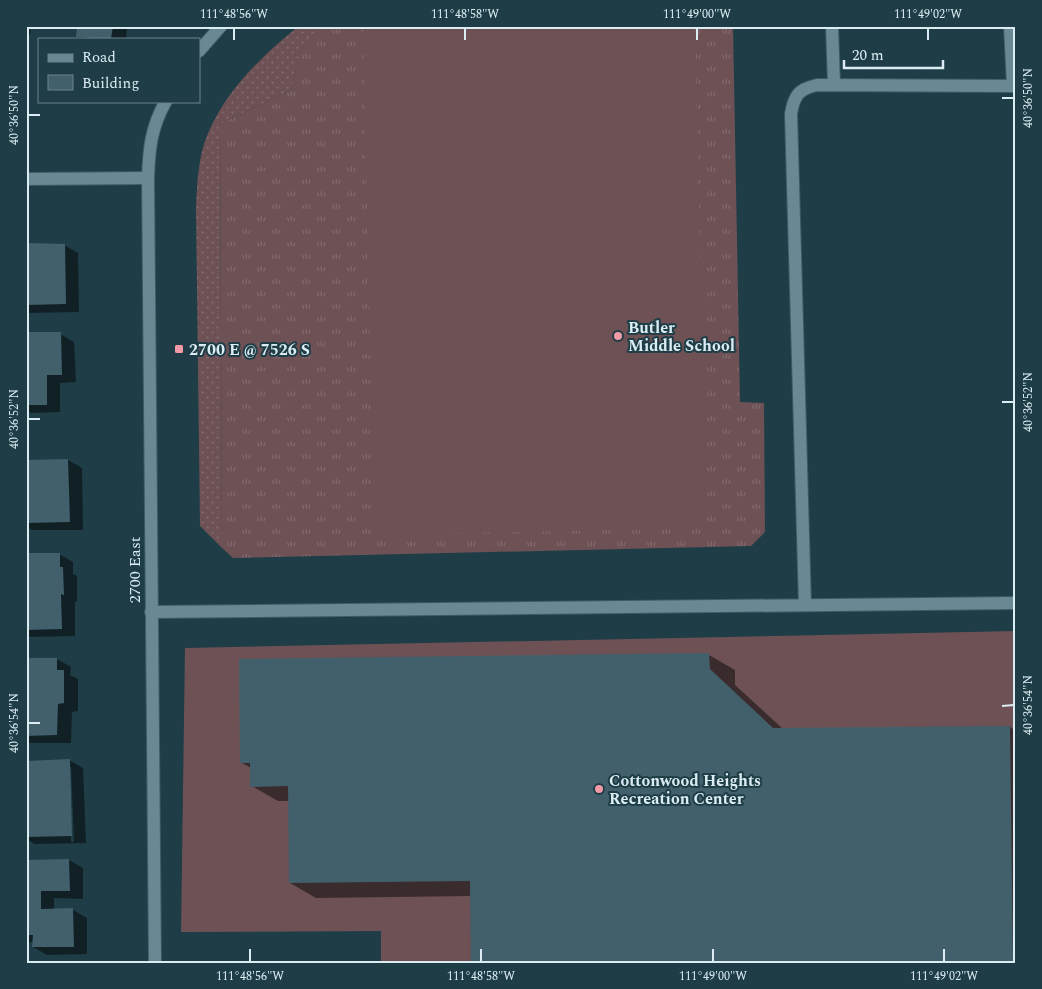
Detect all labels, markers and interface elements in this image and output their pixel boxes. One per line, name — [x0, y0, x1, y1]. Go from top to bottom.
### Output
text: 111°48'56"W — [200, 5, 268, 24]
text: 111°48'58"W — [431, 5, 499, 24]
text: 111°49'00"W — [663, 5, 731, 24]
text: 111°49'02"W — [894, 5, 962, 24]
legend — [38, 38, 200, 102]
scale bar — [844, 38, 943, 70]
text: 20 m — [852, 44, 884, 67]
text: Road — [82, 46, 116, 69]
text: 40°36'50"N — [1019, 68, 1038, 128]
text: Building — [82, 72, 139, 95]
text: 40°36'50"N — [5, 85, 24, 145]
place label: Butler Middle School — [628, 316, 735, 358]
marker: Butler Middle School — [612, 330, 624, 342]
place label: 2700 E @ 7526 S — [189, 338, 310, 362]
marker: 2700 E @ 7526 S — [173, 343, 185, 355]
text: 40°36'52"N — [1019, 372, 1038, 432]
text: 40°36'52"N — [5, 389, 24, 449]
street label: 2700 East — [123, 536, 147, 603]
text: 40°36'54"N — [1019, 675, 1038, 735]
text: 40°36'54"N — [5, 693, 24, 753]
place label: Cottonwood Heights Recreation Center — [609, 769, 761, 811]
marker: Cottonwood Heights Recreation Center — [593, 783, 605, 795]
text: 111°48'56"W — [216, 967, 284, 986]
text: 111°48'58"W — [447, 967, 515, 986]
text: 111°49'00"W — [679, 967, 747, 986]
text: 111°49'02"W — [910, 967, 978, 986]

